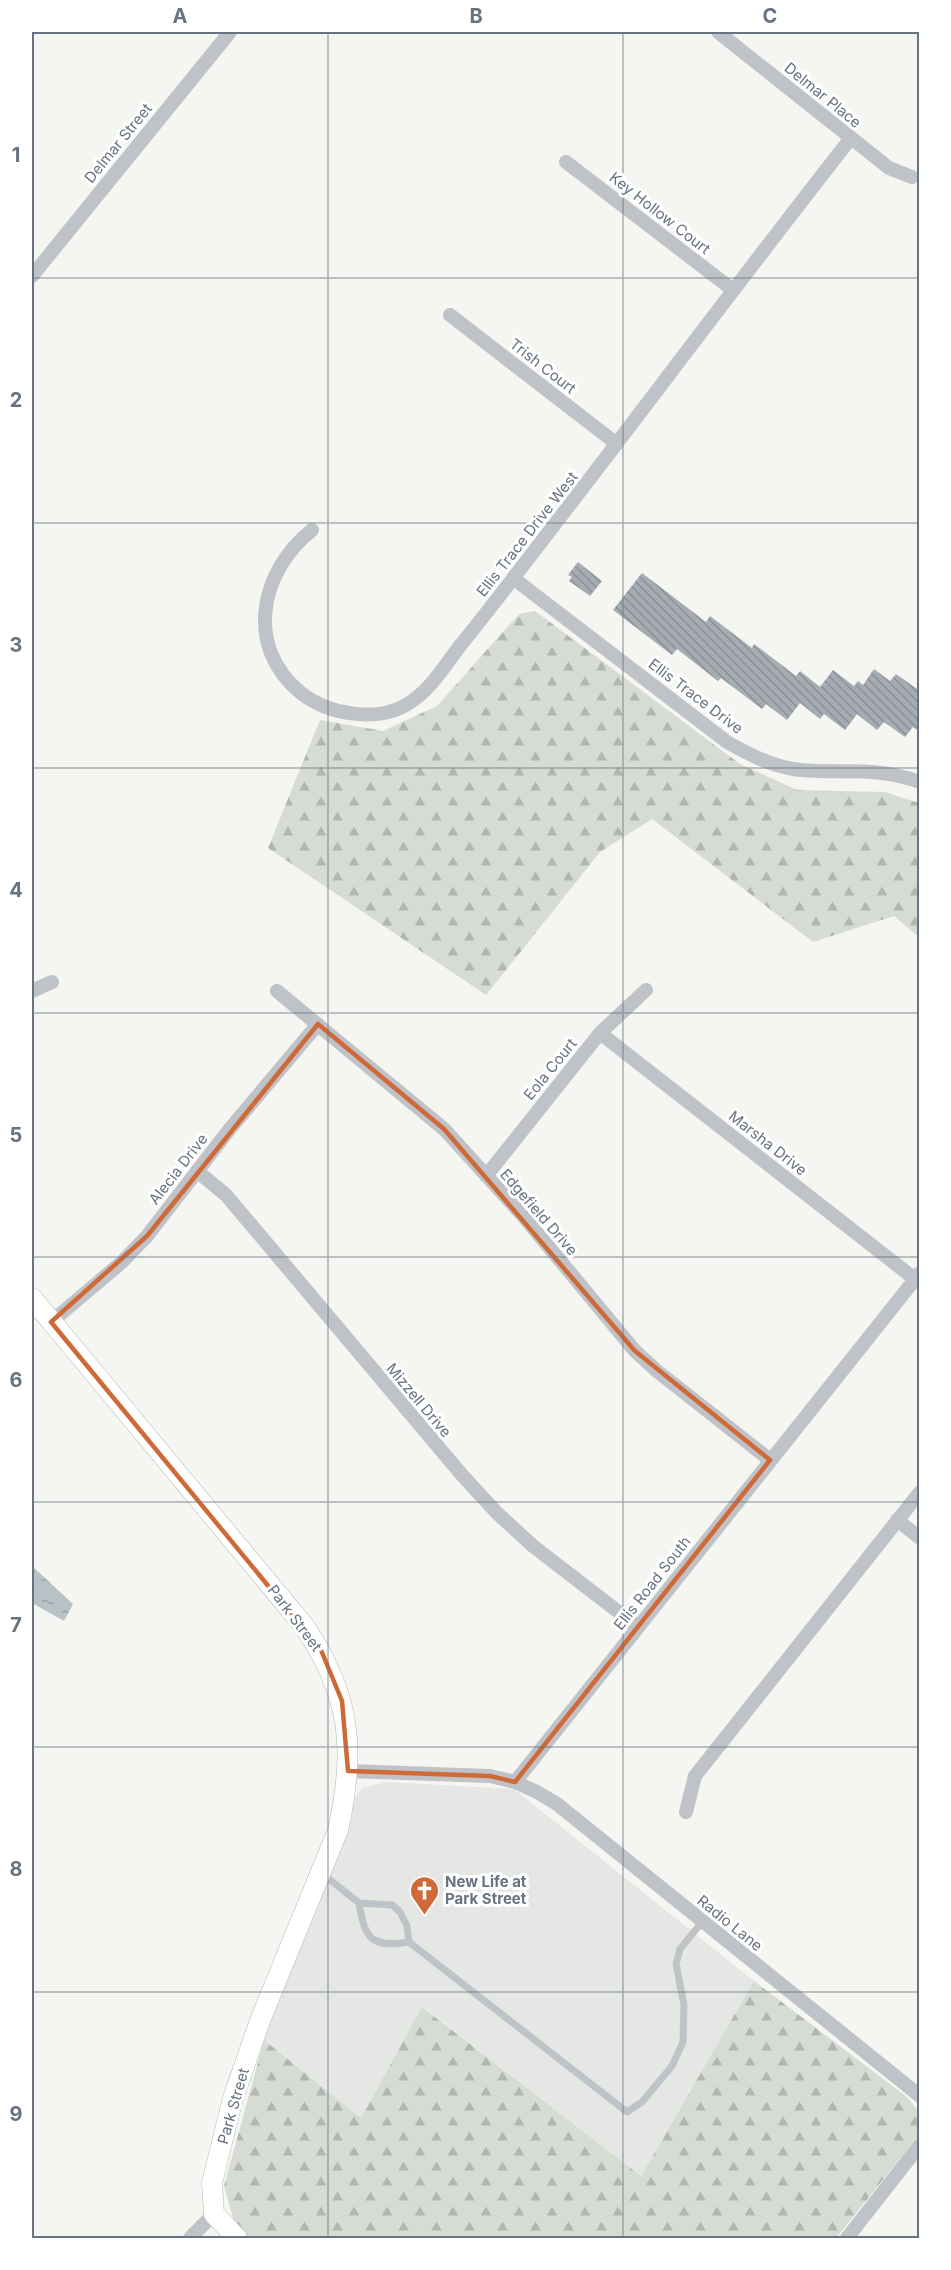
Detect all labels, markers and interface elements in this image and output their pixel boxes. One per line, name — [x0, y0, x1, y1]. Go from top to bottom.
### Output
text: A — [173, 4, 188, 28]
text: B — [469, 4, 483, 28]
text: C — [763, 4, 777, 28]
street label: Delmar Place — [781, 58, 865, 132]
street label: Delmar Street — [80, 99, 156, 187]
text: 1 — [12, 143, 20, 167]
street label: Key Hollow Court — [606, 168, 714, 258]
street label: Trish Court — [506, 334, 580, 398]
text: 2 — [10, 388, 22, 412]
street label: Ellis Trace Drive West — [472, 468, 582, 600]
text: 3 — [10, 633, 22, 657]
street label: Ellis Trace Drive — [645, 654, 747, 738]
text: 4 — [9, 878, 23, 902]
street label: Eola Court — [519, 1034, 581, 1104]
street label: Marsha Drive — [725, 1106, 811, 1180]
text: 5 — [10, 1123, 22, 1147]
street label: Alecia Drive — [144, 1130, 212, 1208]
street label: Edgefield Drive — [496, 1165, 582, 1259]
street label: Mizzell Drive — [382, 1359, 456, 1441]
text: 6 — [10, 1368, 23, 1392]
street label: Ellis Road South — [610, 1532, 694, 1634]
street label: Park Street — [264, 1581, 326, 1655]
text: 7 — [10, 1613, 22, 1637]
text: 8 — [9, 1857, 23, 1881]
place label: New Life at Park Street — [445, 1872, 527, 1908]
church icon: New Life at Park Street — [408, 1874, 440, 1916]
street label: Radio Lane — [694, 1891, 766, 1955]
street label: Park Street — [213, 2065, 253, 2146]
text: 9 — [10, 2102, 23, 2126]

